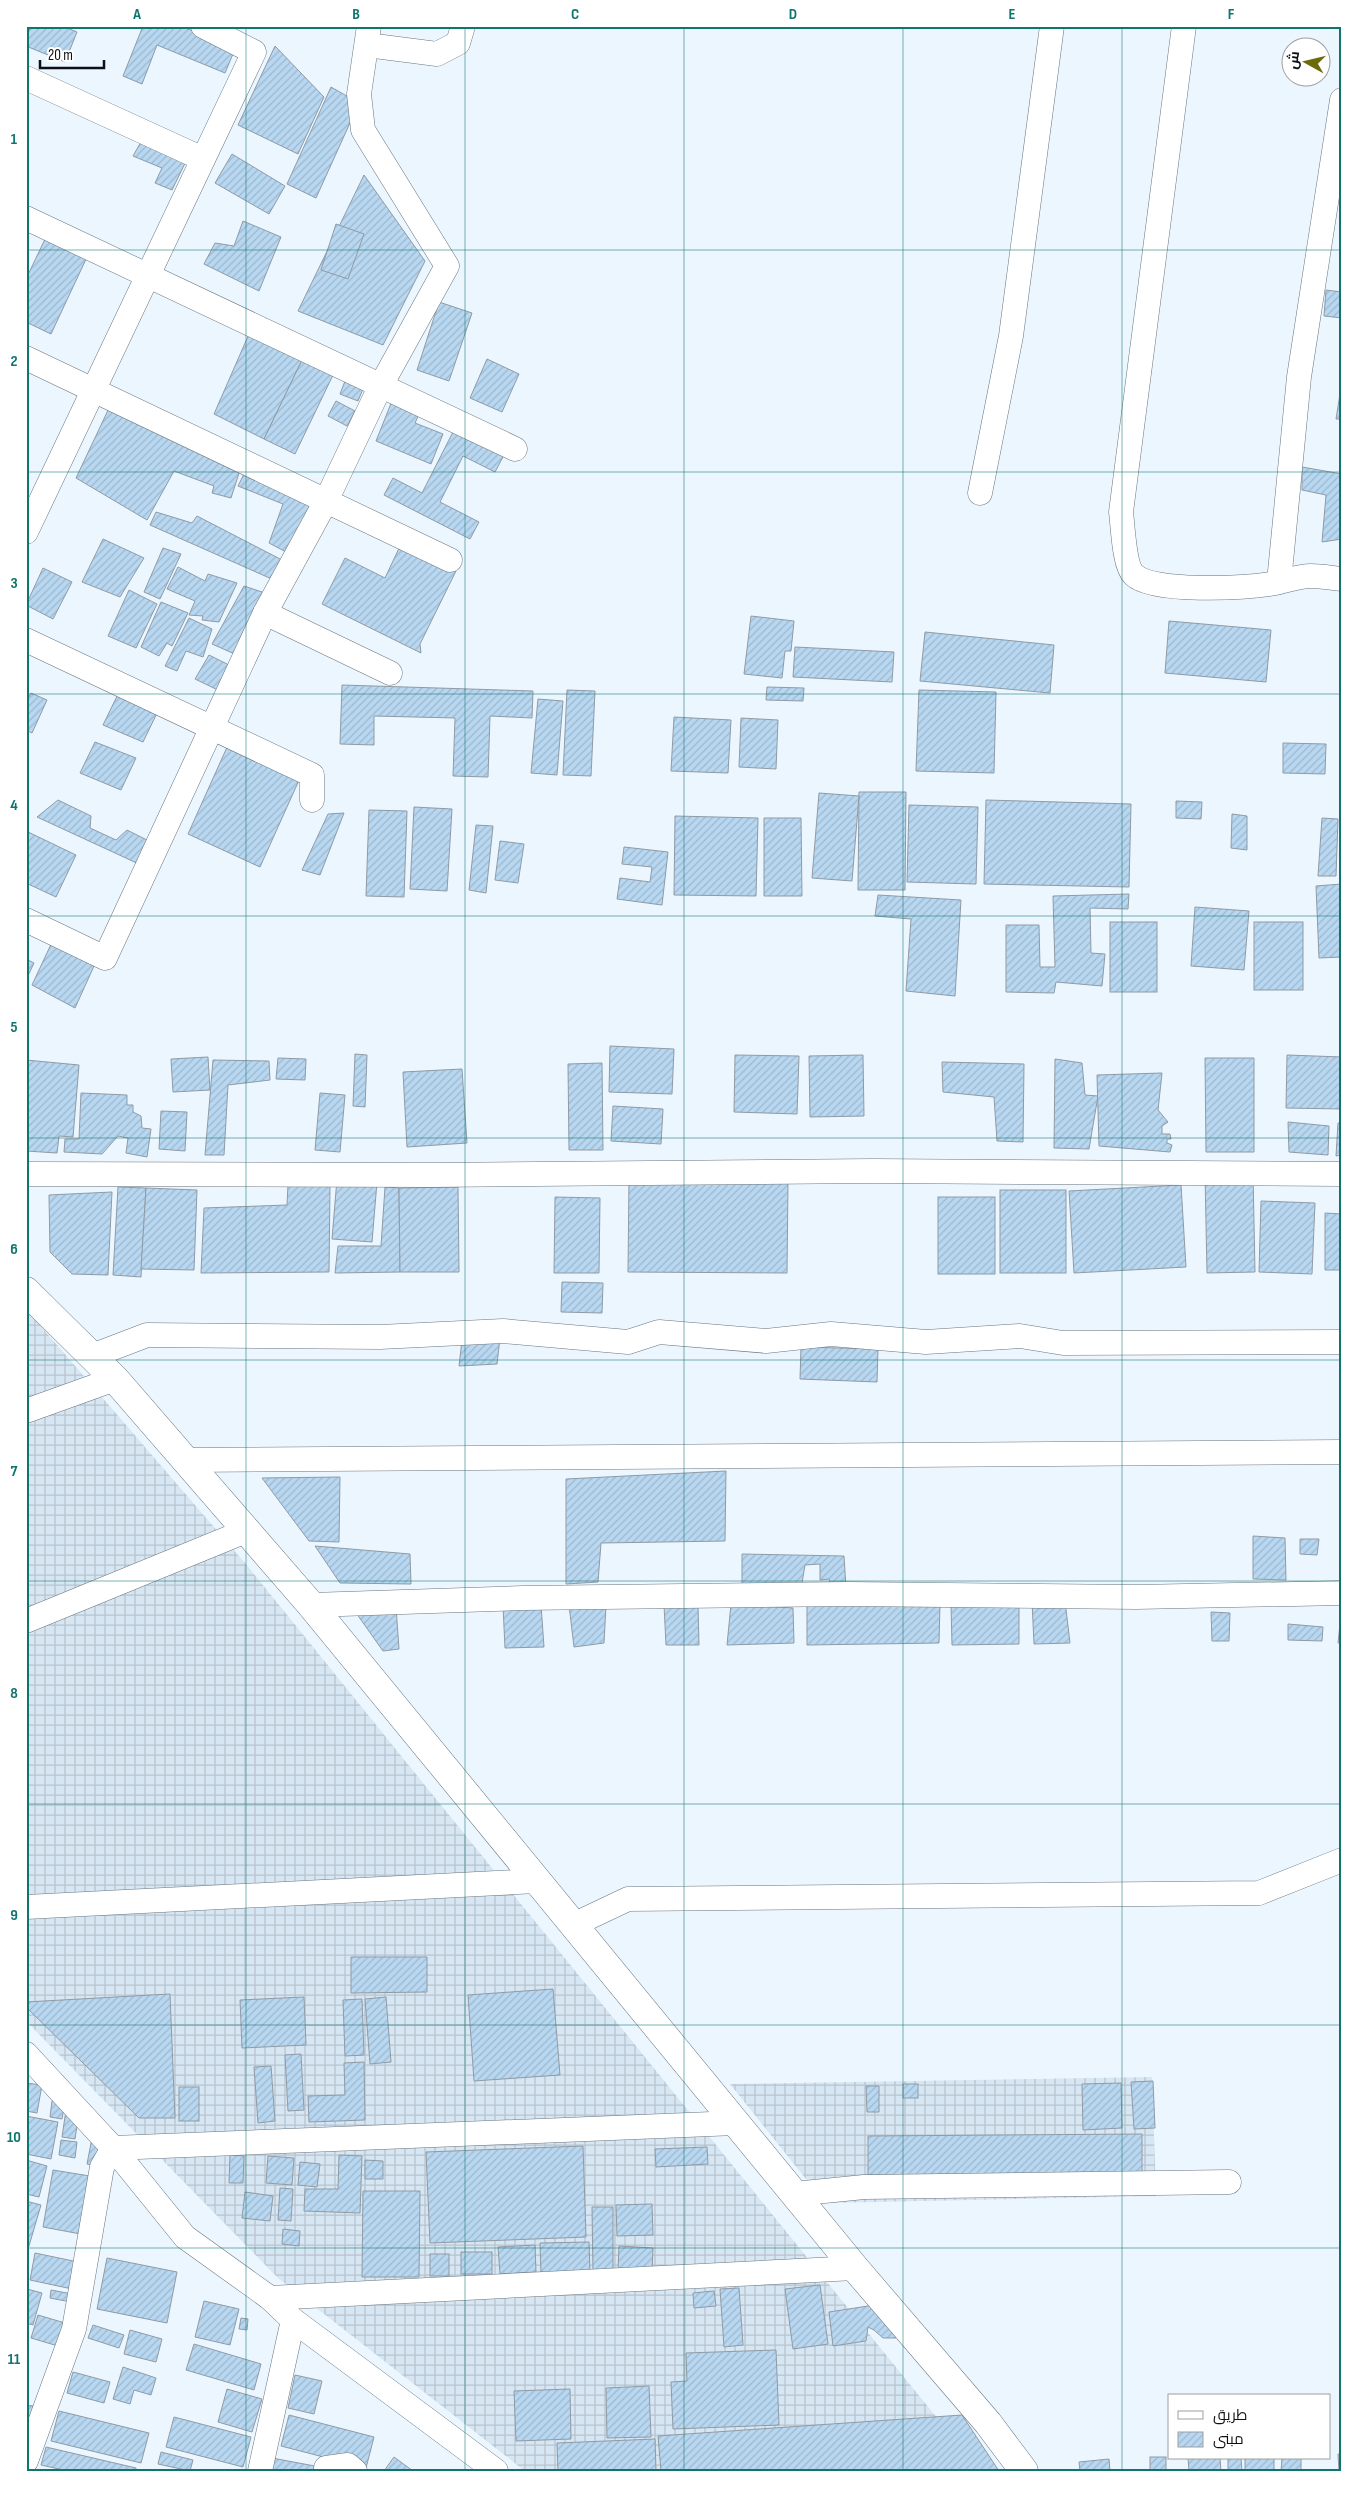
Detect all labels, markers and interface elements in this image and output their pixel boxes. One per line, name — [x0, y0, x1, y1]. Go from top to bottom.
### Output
text: A — [132, 5, 141, 24]
text: B — [352, 5, 360, 24]
text: C — [571, 5, 579, 24]
text: D — [789, 5, 797, 24]
text: E — [1009, 5, 1016, 24]
text: F — [1228, 5, 1235, 24]
scale bar — [40, 38, 104, 70]
north arrow — [1280, 38, 1330, 88]
text: 20 m — [48, 46, 73, 65]
text: ش — [1284, 50, 1303, 70]
text: 1 — [11, 130, 18, 149]
text: 2 — [10, 352, 18, 371]
text: 3 — [10, 574, 18, 593]
text: 4 — [10, 796, 18, 815]
text: 5 — [10, 1018, 18, 1037]
text: 6 — [10, 1240, 18, 1259]
text: 7 — [11, 1462, 18, 1481]
text: 8 — [10, 1684, 18, 1703]
text: 9 — [10, 1906, 18, 1925]
text: 10 — [7, 2128, 21, 2147]
text: 11 — [8, 2350, 21, 2369]
legend — [1168, 2394, 1330, 2460]
text: طريق — [1213, 2406, 1247, 2425]
text: مبنى — [1213, 2430, 1244, 2449]

